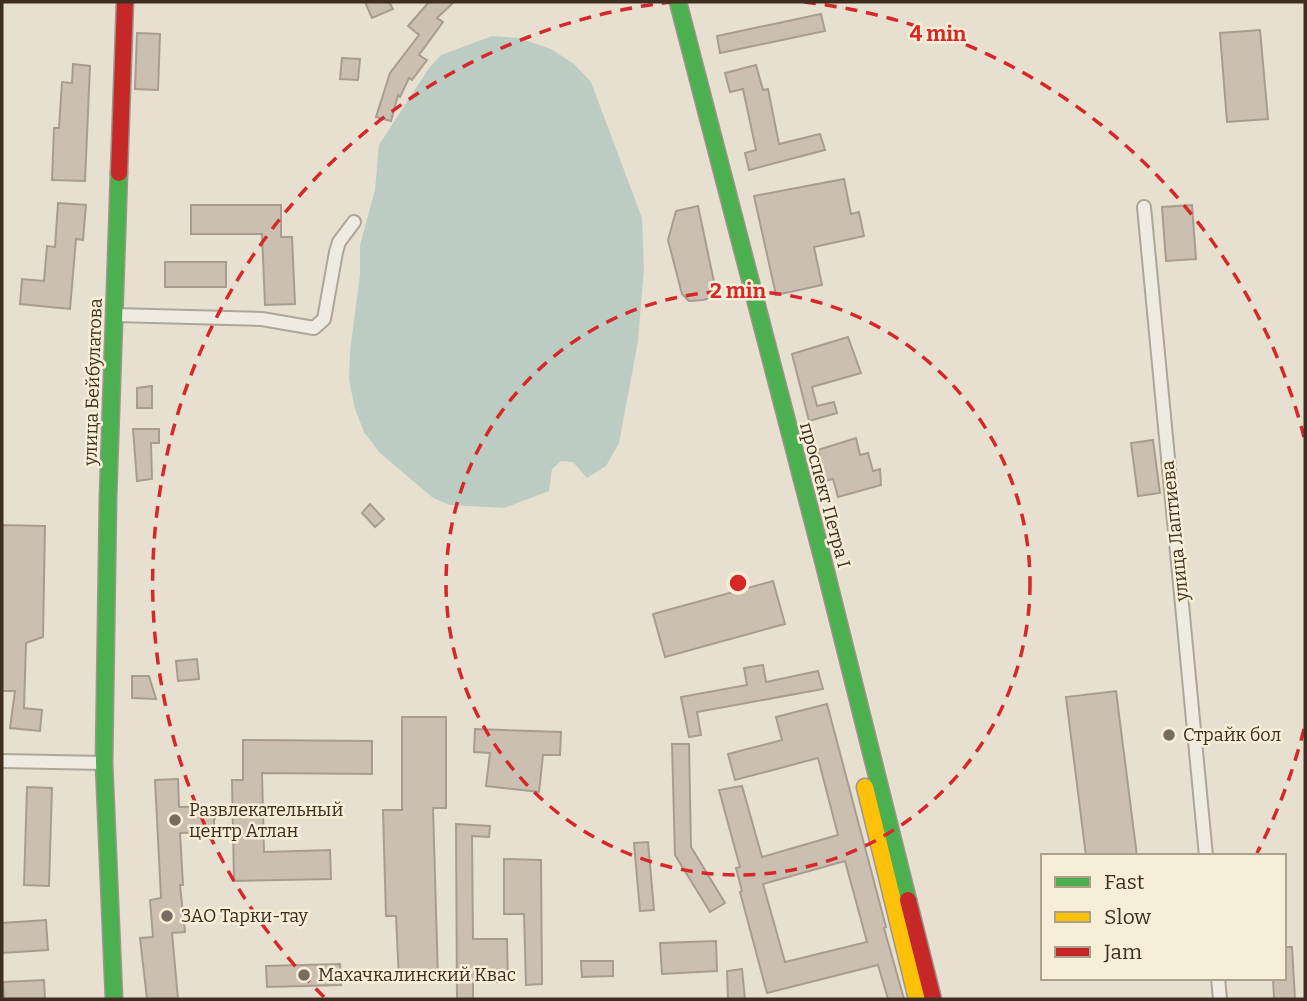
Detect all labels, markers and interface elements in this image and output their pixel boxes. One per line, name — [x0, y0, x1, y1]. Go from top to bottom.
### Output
text: 4 min — [910, 21, 967, 47]
text: 2 min — [710, 278, 766, 304]
street label: улица Бейбулатова — [79, 298, 107, 467]
street label: проспект Петра I — [795, 420, 855, 570]
street label: улица Лаптиева — [1157, 459, 1193, 603]
centre of rings — [726, 571, 750, 595]
place label: Страйк бол — [1183, 724, 1281, 746]
marker: Страйк бол — [1161, 727, 1177, 743]
place label: Развлекательный центр Атлан — [189, 799, 343, 842]
marker: Развлекательный центр Атлан — [167, 812, 183, 828]
legend — [1041, 854, 1286, 980]
text: Fast — [1104, 869, 1145, 895]
text: Slow — [1104, 904, 1151, 930]
place label: ЗАО Тарки-тау — [181, 905, 308, 927]
marker: ЗАО Тарки-тау — [159, 908, 175, 924]
text: Jam — [1103, 939, 1142, 965]
place label: Махачкалинский Квас — [318, 964, 516, 986]
marker: Махачкалинский Квас — [296, 967, 312, 983]

